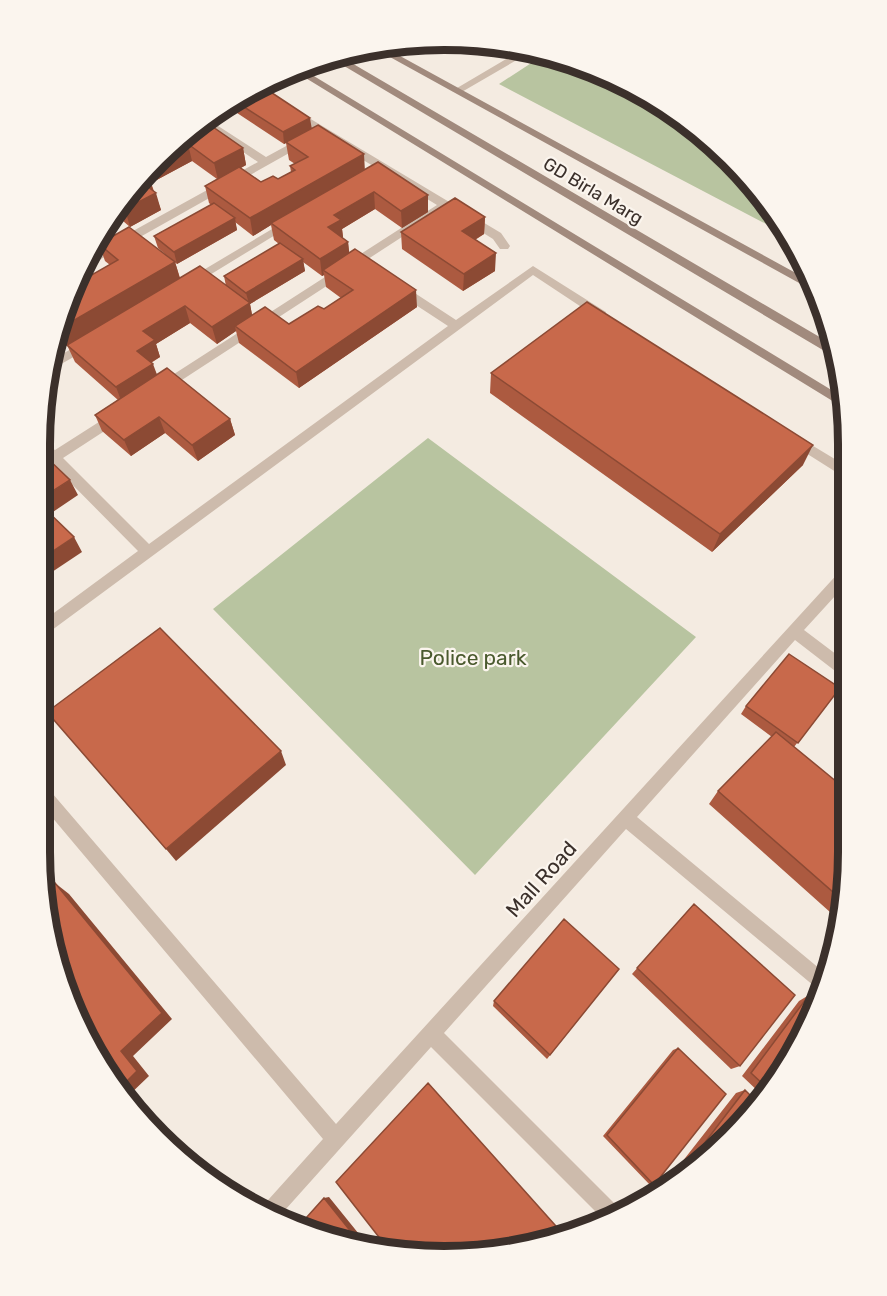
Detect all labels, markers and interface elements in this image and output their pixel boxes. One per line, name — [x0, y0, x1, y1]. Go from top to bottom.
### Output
street label: GD Birla Marg — [539, 153, 647, 229]
park label: Police park — [420, 645, 527, 670]
street label: Mall Road — [500, 836, 582, 922]

